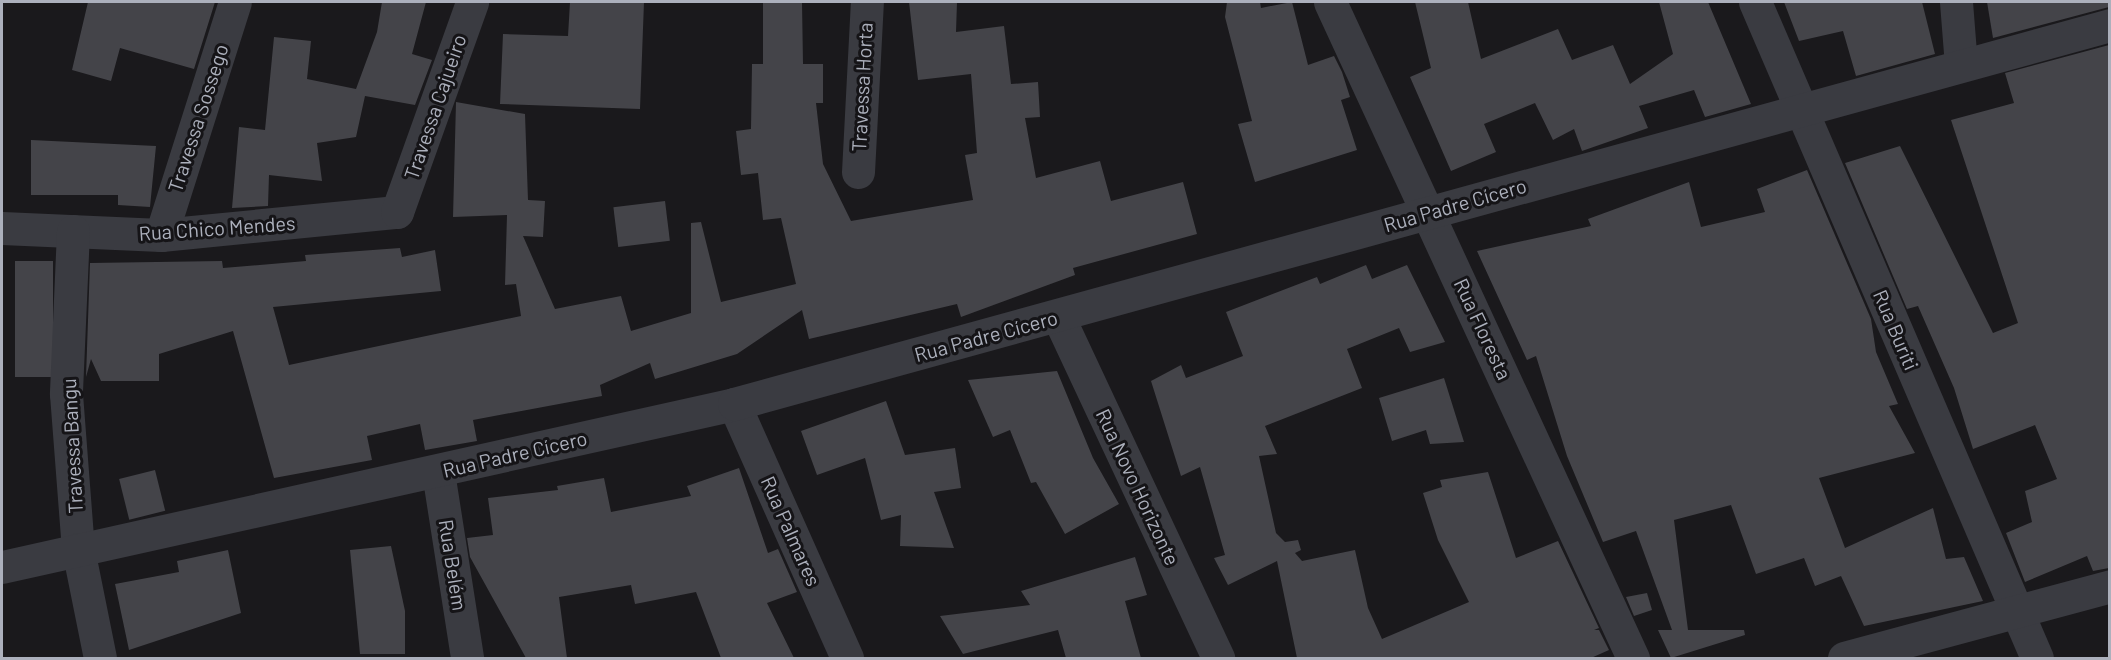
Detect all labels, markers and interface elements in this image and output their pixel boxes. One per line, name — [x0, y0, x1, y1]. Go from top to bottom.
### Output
street label: Travessa Horta — [847, 22, 877, 152]
street label: Travessa Cajueiro — [399, 31, 471, 183]
street label: Travessa Sossego — [163, 41, 233, 195]
street label: Rua Padre Cícero — [1381, 173, 1529, 237]
street label: Rua Chico Mendes — [138, 211, 296, 245]
street label: Rua Floresta — [1449, 275, 1517, 383]
street label: Rua Buriti — [1868, 286, 1924, 374]
street label: Rua Padre Cícero — [912, 305, 1060, 367]
street label: Travessa Bangu — [56, 378, 88, 514]
street label: Rua Novo Horizonte — [1091, 405, 1185, 569]
street label: Rua Padre Cícero — [440, 426, 590, 482]
street label: Rua Palmares — [756, 472, 826, 590]
street label: Rua Belém — [434, 518, 472, 612]

